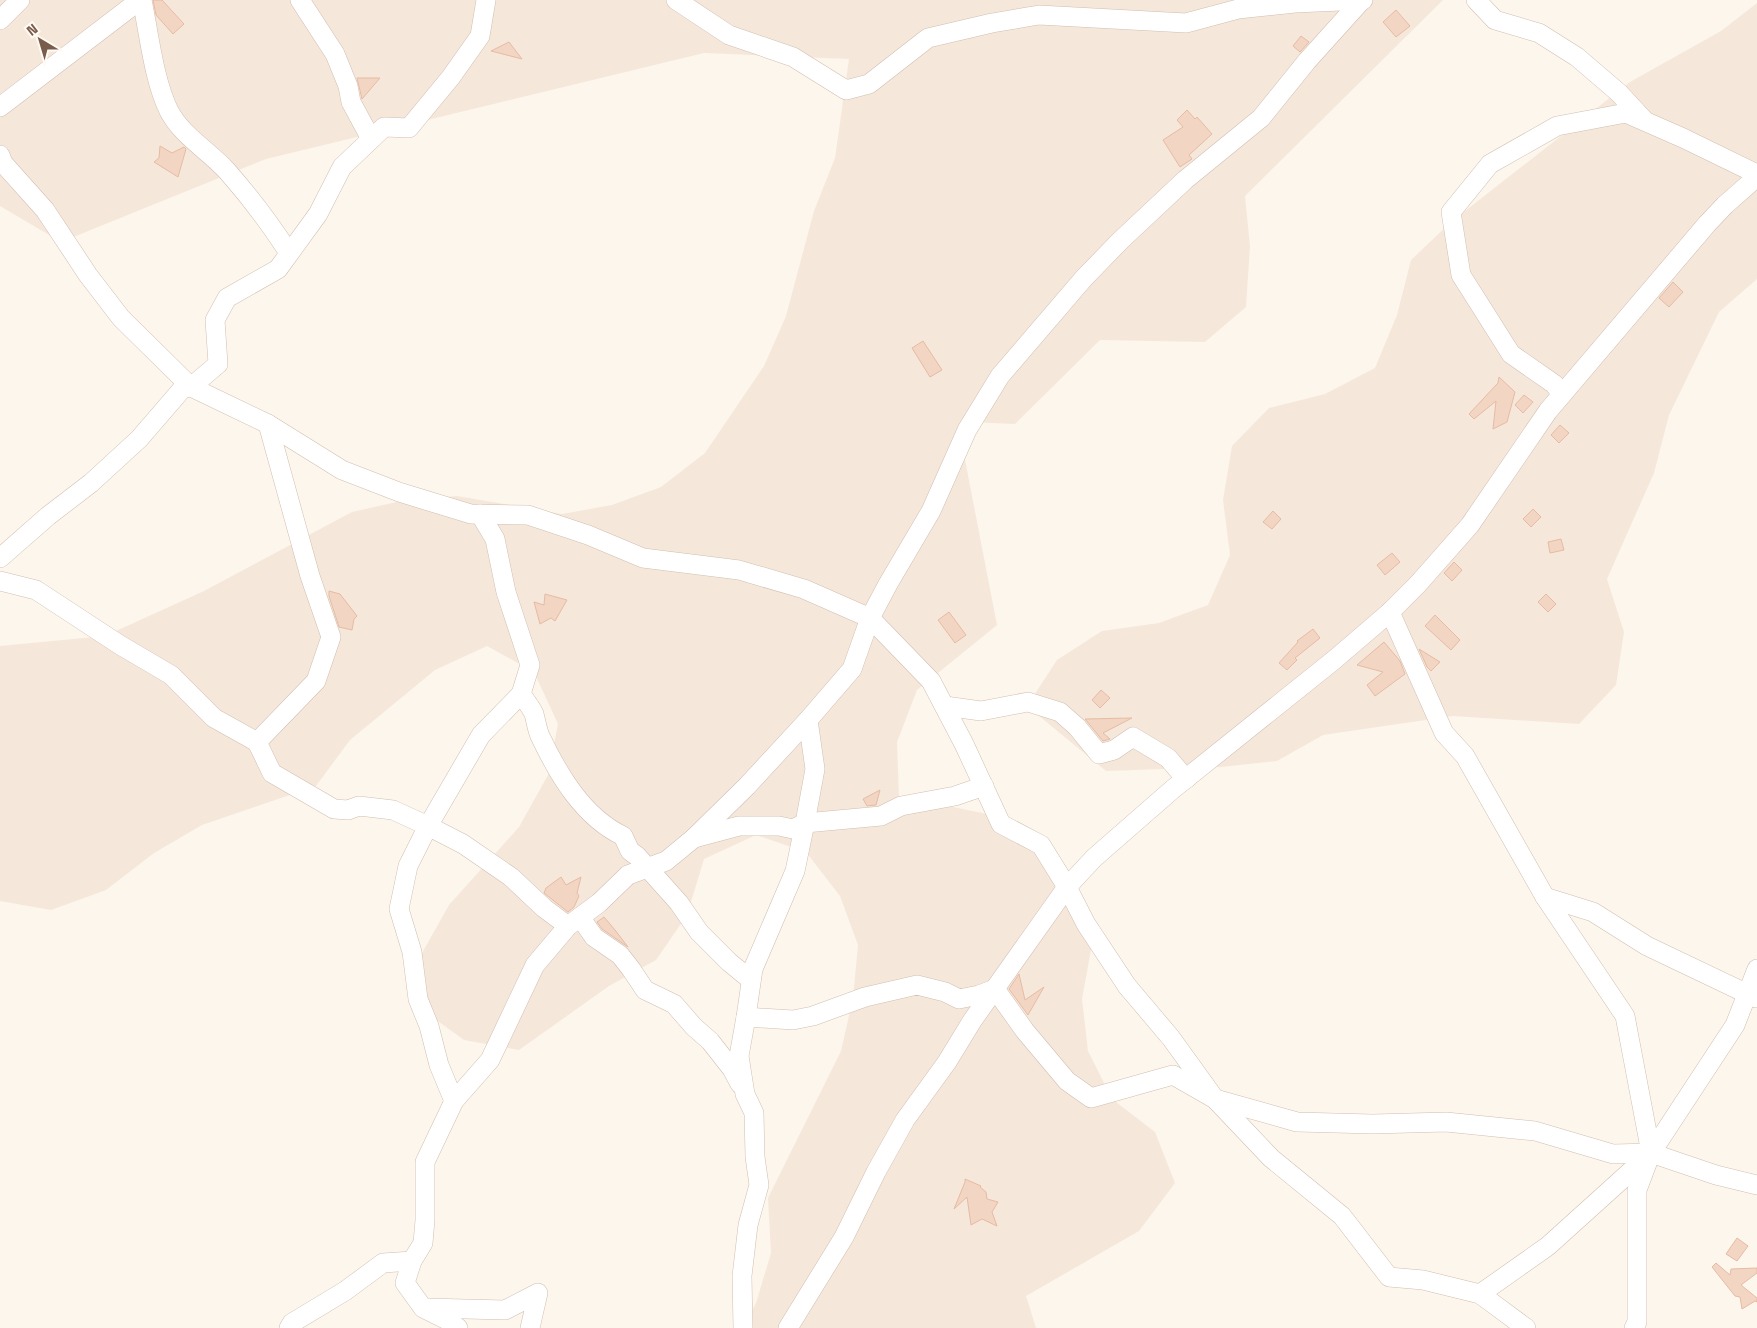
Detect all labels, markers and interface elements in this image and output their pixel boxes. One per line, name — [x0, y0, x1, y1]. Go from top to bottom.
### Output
north arrow — [15, 15, 65, 65]
text: N — [23, 20, 41, 40]

